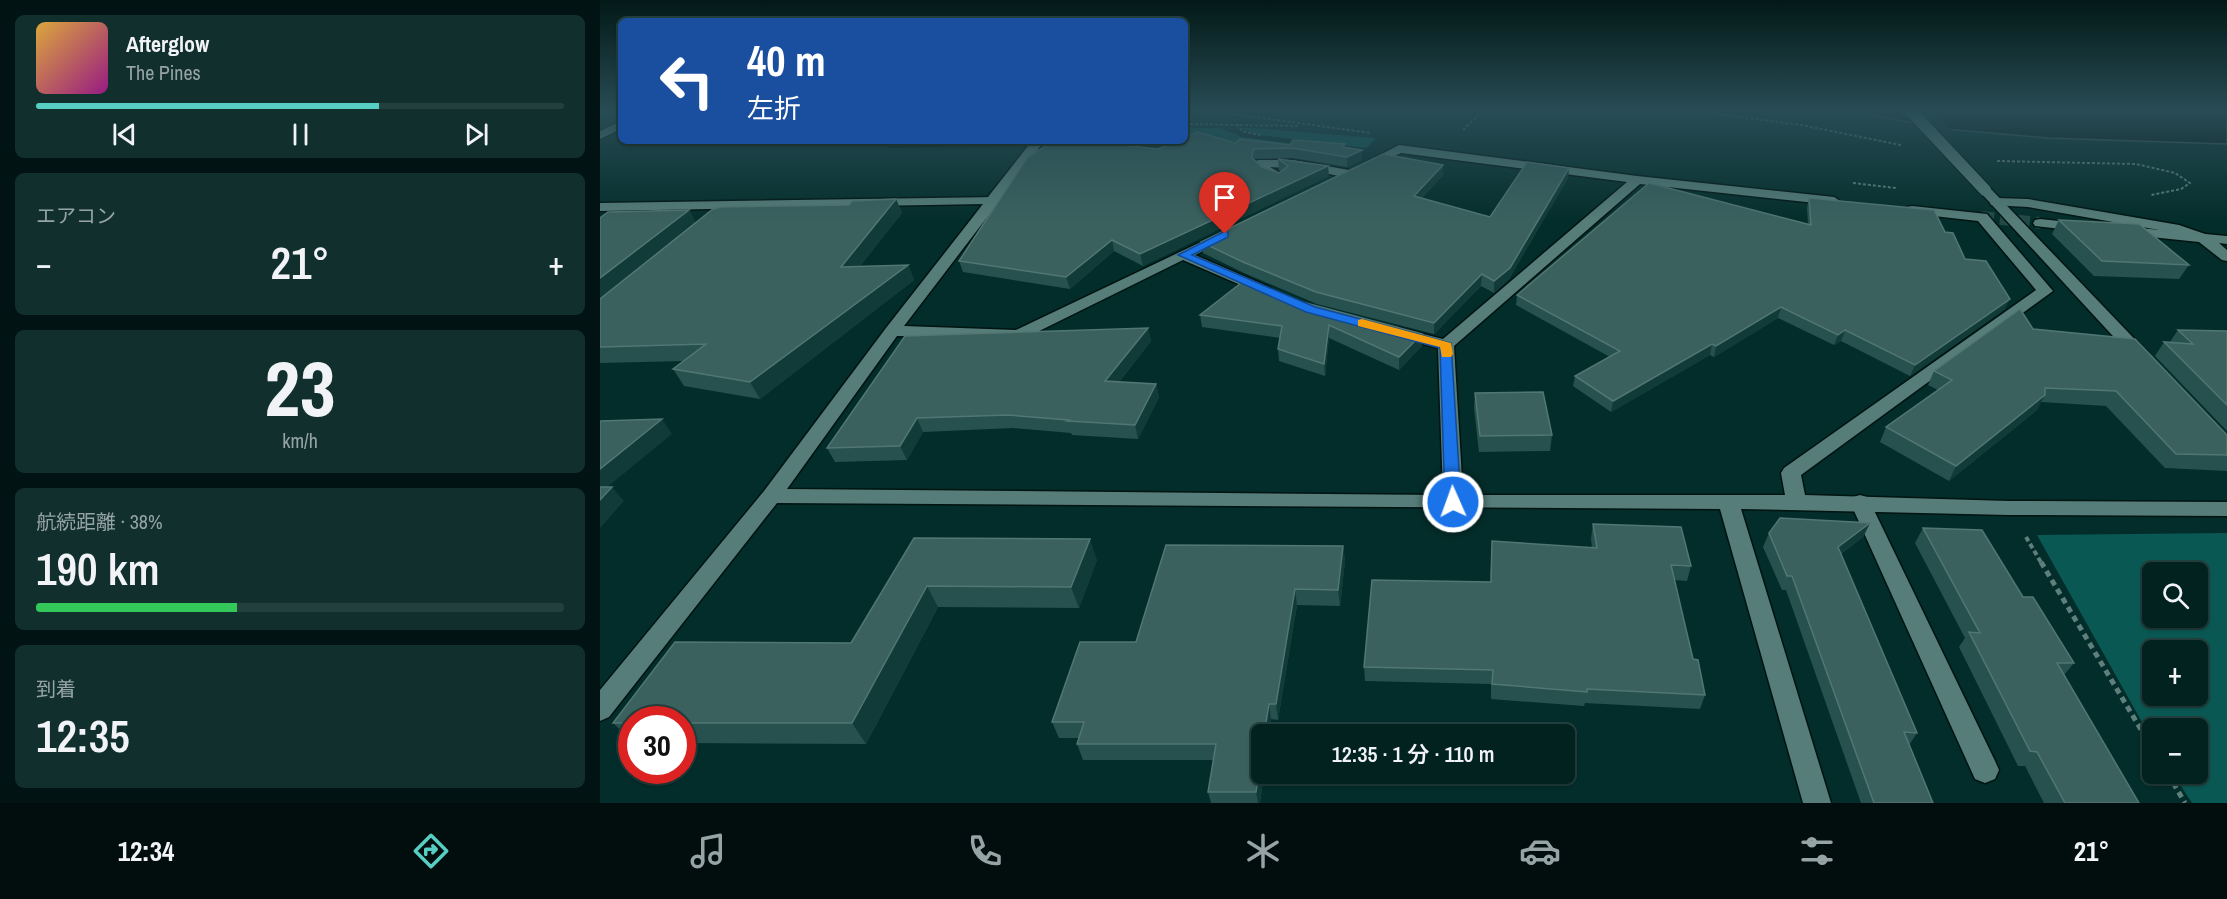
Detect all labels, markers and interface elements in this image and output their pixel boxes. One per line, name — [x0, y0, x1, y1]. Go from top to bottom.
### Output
text: Afterglow — [126, 29, 209, 59]
text: 40 m — [747, 33, 826, 89]
icon: left — [648, 42, 726, 120]
text: The Pines — [126, 59, 201, 86]
text: 左折 — [747, 90, 801, 126]
icon: previous — [108, 118, 141, 151]
icon: pause — [284, 118, 317, 151]
icon: next — [460, 118, 493, 151]
pin — [1199, 172, 1250, 234]
icon: arrive — [1208, 181, 1241, 214]
text: エアコン — [36, 202, 116, 229]
text: 21° — [270, 232, 330, 293]
text: − — [36, 241, 52, 285]
text: + — [548, 241, 564, 285]
text: 23 — [264, 335, 336, 440]
text: km/h — [282, 427, 318, 454]
position arrow — [1421, 470, 1485, 534]
text: 航続距離 · 38% — [36, 508, 163, 535]
text: 190 km — [36, 538, 160, 599]
map controls — [2142, 562, 2208, 784]
button: search — [2142, 562, 2208, 628]
button: + — [2142, 640, 2208, 706]
text: 到着 — [36, 675, 76, 702]
text: 12:35 — [36, 705, 130, 766]
speed limit sign: 30 — [618, 706, 696, 784]
button: − — [2142, 718, 2208, 784]
text: 12:35 · 1 分 · 110 m — [1332, 739, 1494, 769]
icon: directions — [410, 830, 452, 872]
icon: music — [687, 830, 729, 872]
icon: phone — [964, 830, 1006, 872]
icon: climate — [1242, 830, 1284, 872]
icon: car — [1519, 830, 1561, 872]
icon: filters — [1796, 830, 1838, 872]
text: 12:34 — [118, 833, 174, 869]
text: 21° — [2074, 833, 2109, 869]

